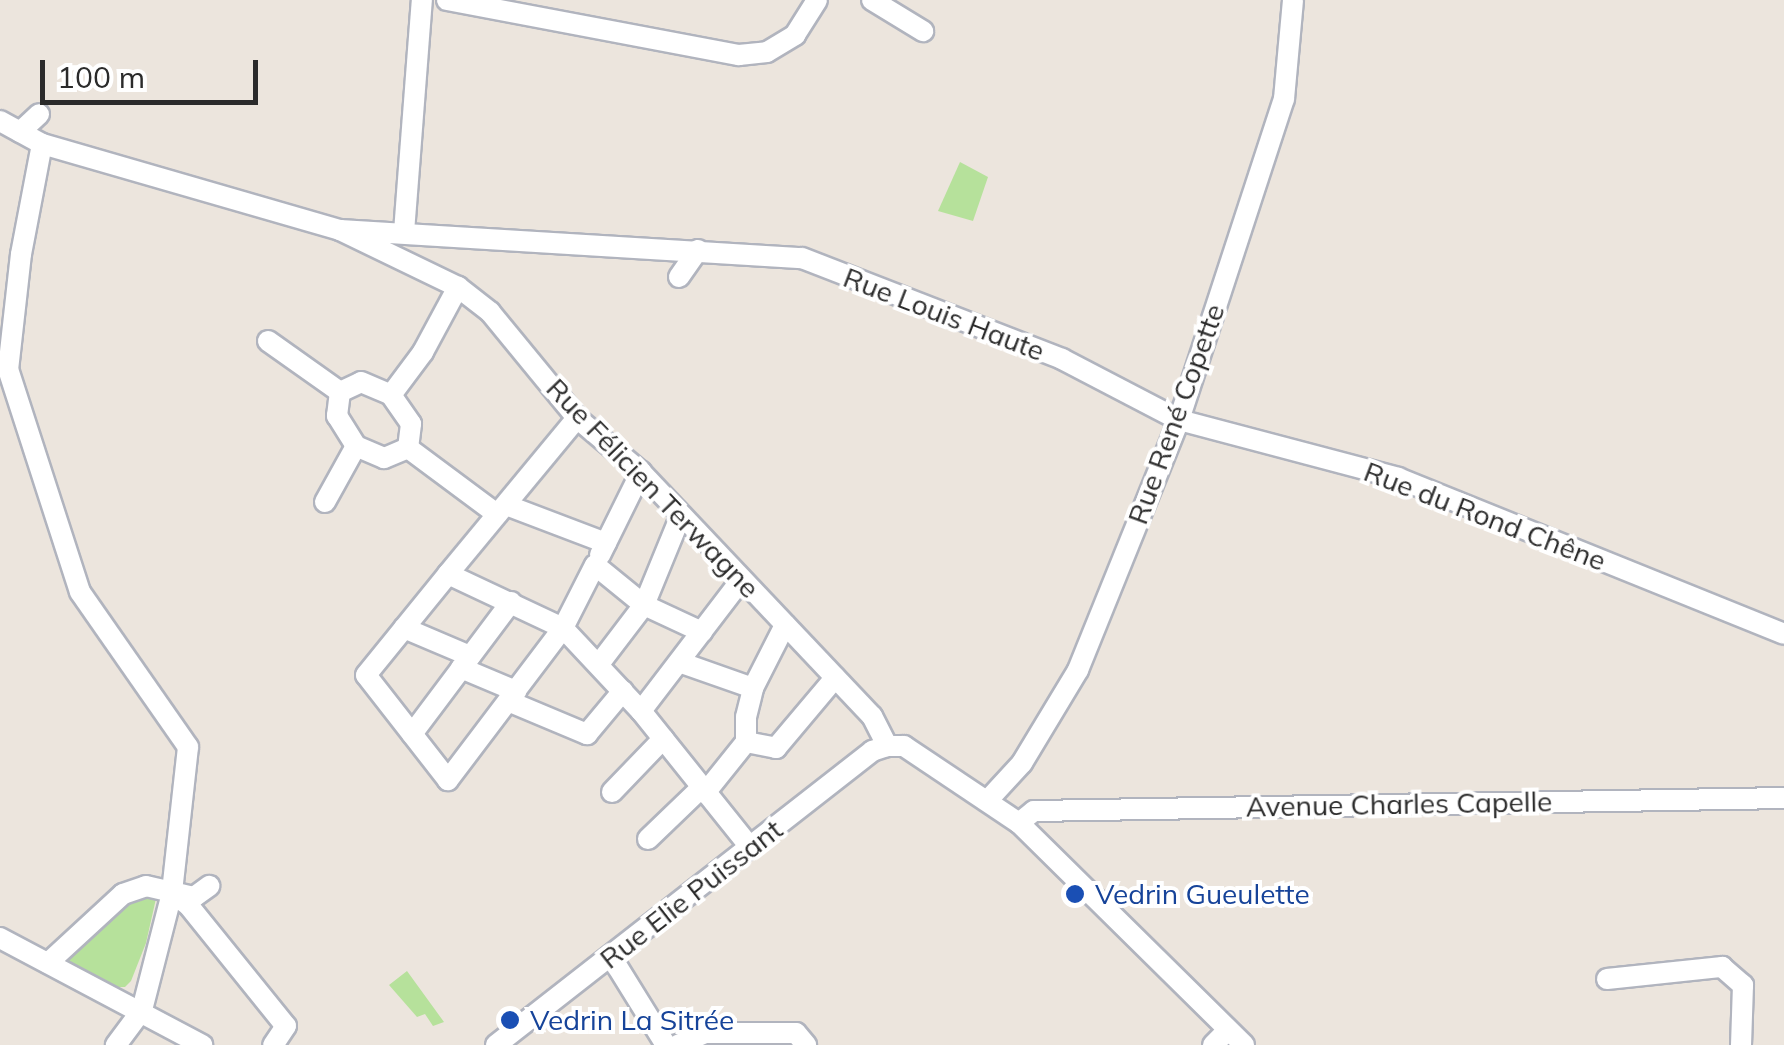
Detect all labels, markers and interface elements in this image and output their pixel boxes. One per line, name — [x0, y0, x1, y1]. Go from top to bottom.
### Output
scale bar — [45, 40, 262, 102]
text: 100 m — [57, 58, 145, 96]
street label: Rue Louis Haute — [839, 260, 1049, 368]
street label: Rue René Copette — [1121, 299, 1231, 529]
street label: Rue Félicien Terwagne — [540, 371, 766, 605]
street label: Rue du Rond Chêne — [1359, 454, 1611, 578]
street label: Avenue Charles Capelle — [1245, 785, 1553, 823]
street label: Rue Elie Puissant — [593, 812, 789, 976]
place label: Vedrin Gueulette — [1095, 877, 1310, 911]
marker: Vedrin Gueulette — [1064, 883, 1086, 905]
place label: Vedrin La Sitrée — [530, 1003, 734, 1037]
marker: Vedrin La Sitrée — [499, 1009, 521, 1031]

